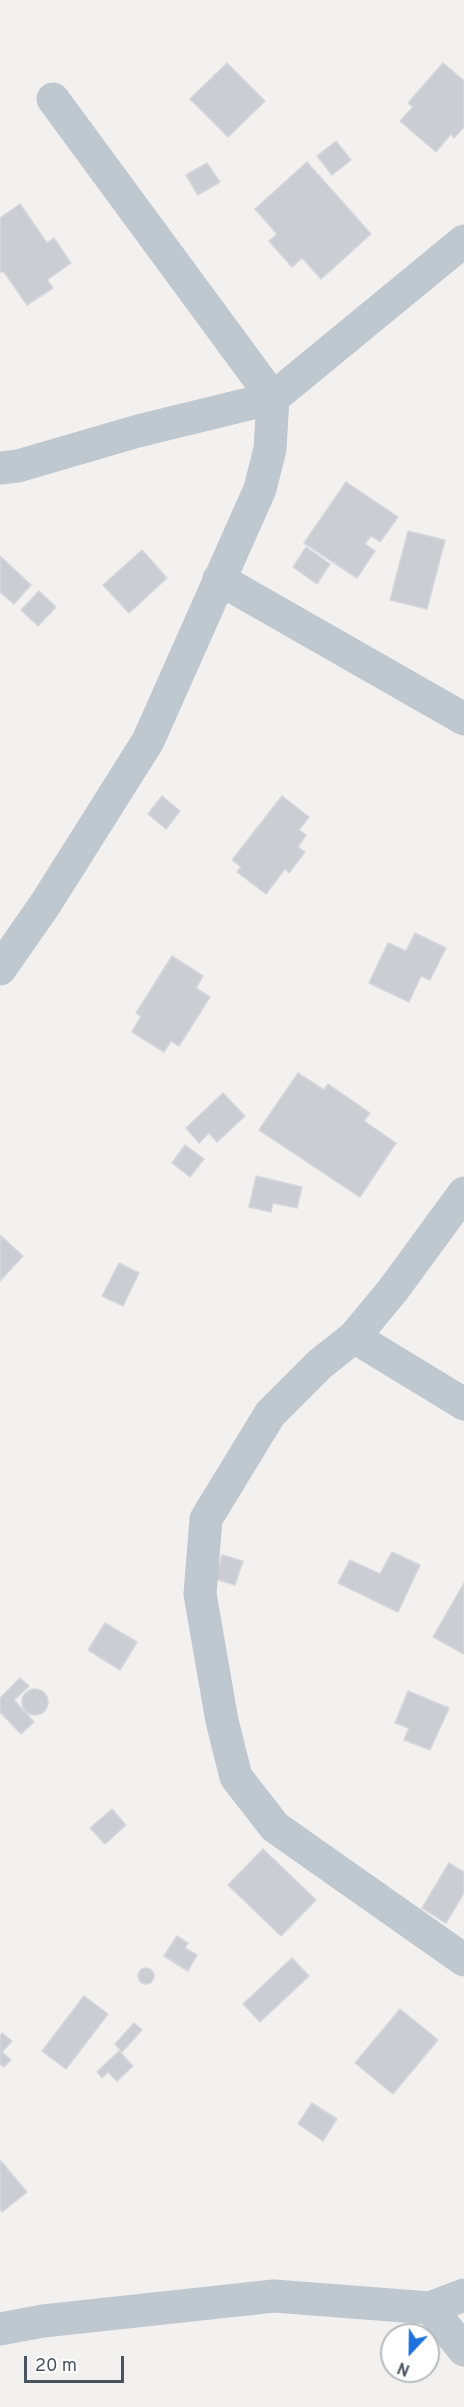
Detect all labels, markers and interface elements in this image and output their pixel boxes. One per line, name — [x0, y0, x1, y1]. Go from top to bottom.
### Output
north arrow — [380, 2323, 440, 2383]
scale bar — [27, 2344, 128, 2382]
text: 20 m — [35, 2355, 77, 2378]
text: N — [395, 2356, 413, 2379]

